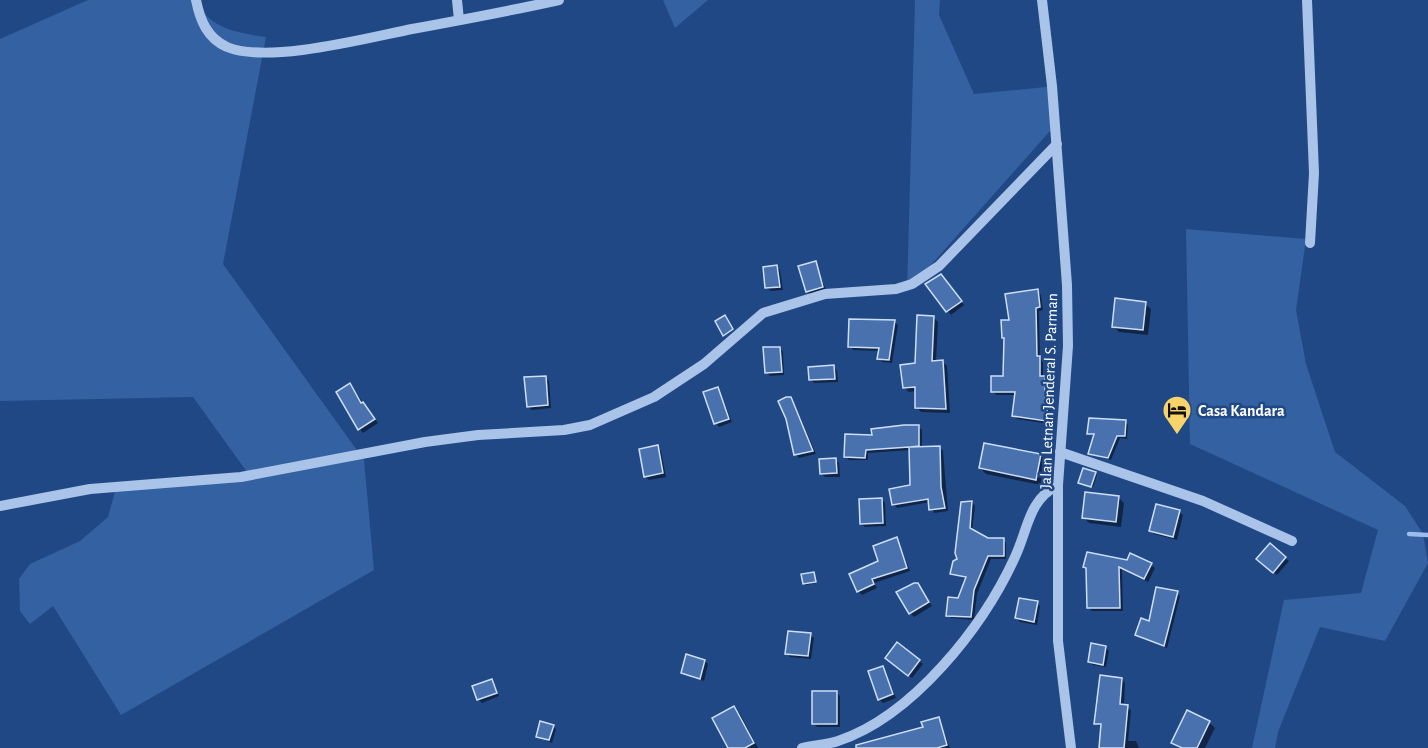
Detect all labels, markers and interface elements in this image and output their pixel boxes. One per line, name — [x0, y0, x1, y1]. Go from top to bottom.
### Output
street label: Jalan Letnan Jenderal S. Parman — [1038, 293, 1060, 489]
hotel icon: Casa Kandara — [1161, 394, 1193, 436]
place label: Casa Kandara — [1198, 403, 1285, 419]

